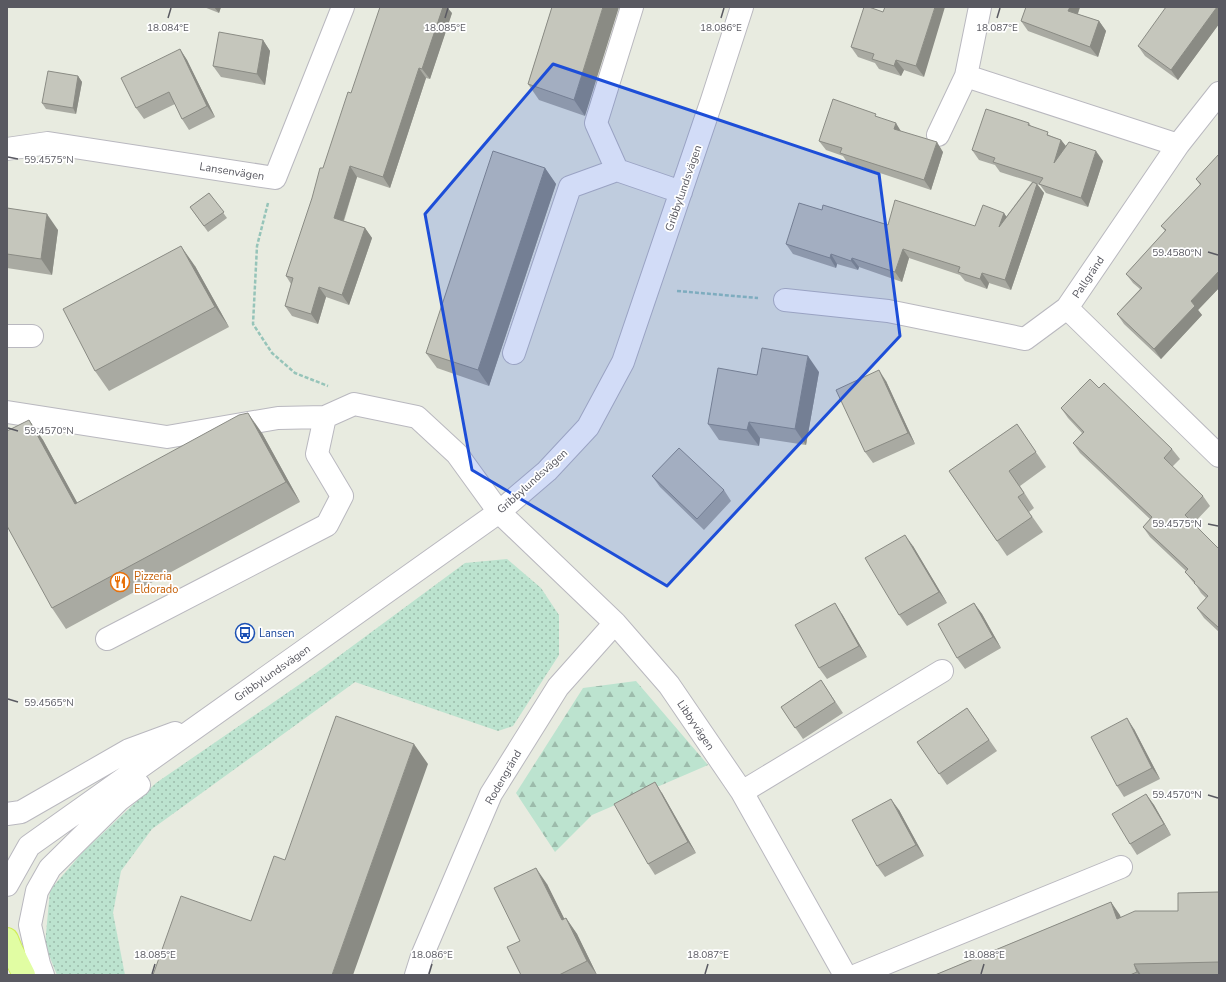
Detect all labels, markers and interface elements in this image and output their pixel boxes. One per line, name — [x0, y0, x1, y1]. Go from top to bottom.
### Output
text: 18.084°E — [147, 21, 189, 35]
text: 18.085°E — [424, 21, 466, 35]
text: 18.086°E — [700, 21, 742, 35]
text: 18.087°E — [976, 21, 1018, 35]
street label: Gribbylundsvägen — [662, 143, 705, 233]
text: 59.4575°N — [24, 153, 74, 167]
street label: Lansenvägen — [198, 159, 265, 184]
text: 59.4580°N — [1152, 246, 1202, 260]
street label: Pallgränd — [1069, 253, 1108, 301]
text: 59.4570°N — [24, 424, 74, 438]
street label: Gribbylundsvägen — [494, 446, 571, 517]
text: 59.4575°N — [1152, 517, 1202, 531]
place label: Pizzeria Eldorado — [134, 569, 178, 597]
restaurant icon: Pizzeria Eldorado — [109, 571, 131, 593]
bus stop icon: Lansen — [234, 622, 256, 644]
place label: Lansen — [259, 626, 294, 641]
street label: Gribbylundsvägen — [231, 641, 313, 705]
text: 59.4565°N — [24, 696, 74, 710]
street label: Libbyvägen — [673, 697, 718, 753]
street label: Rodengränd — [482, 747, 525, 807]
text: 59.4570°N — [1152, 788, 1202, 802]
text: 18.085°E — [134, 948, 176, 962]
text: 18.086°E — [411, 948, 453, 962]
text: 18.087°E — [687, 948, 729, 962]
text: 18.088°E — [963, 948, 1005, 962]

